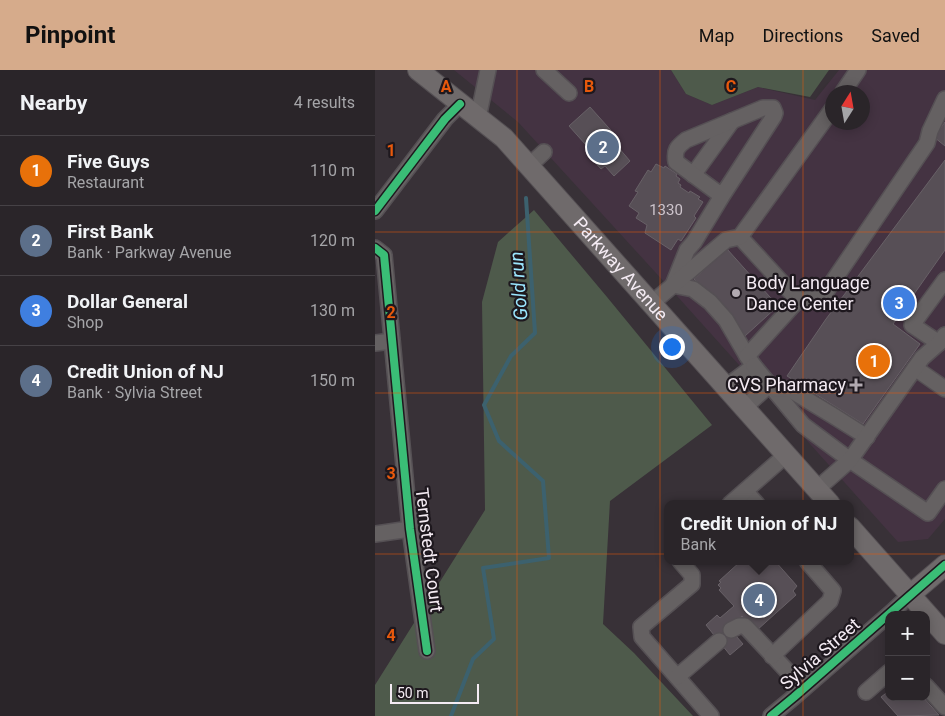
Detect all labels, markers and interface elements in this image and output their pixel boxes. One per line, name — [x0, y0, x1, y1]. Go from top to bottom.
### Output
text: Pinpoint — [25, 21, 115, 49]
text: Map — [699, 25, 734, 46]
text: Directions — [762, 25, 843, 46]
text: Saved — [871, 25, 920, 46]
text: A — [441, 77, 452, 96]
text: B — [584, 77, 594, 96]
text: C — [726, 77, 736, 96]
north arrow — [825, 85, 870, 130]
text: Nearby — [20, 91, 87, 115]
text: 4 results — [294, 93, 355, 112]
pin: 2 — [587, 128, 619, 166]
text: 1 — [386, 141, 396, 160]
text: Five Guys — [67, 150, 150, 173]
text: 1 — [31, 161, 41, 180]
text: 110 m — [310, 161, 355, 180]
text: Restaurant — [67, 173, 144, 192]
house number: 1330 — [649, 201, 683, 219]
street label: Parkway Avenue — [569, 213, 673, 325]
text: First Bank — [67, 220, 153, 243]
text: 2 — [31, 231, 41, 250]
text: 120 m — [310, 231, 355, 250]
text: Bank · Parkway Avenue — [67, 243, 231, 262]
water label: Gold run — [505, 251, 532, 321]
place label: Body Language Dance Center — [746, 272, 870, 314]
pin: 3 — [883, 284, 915, 322]
marker: Body Language Dance Center — [730, 287, 742, 299]
text: Dollar General — [67, 290, 188, 313]
text: 3 — [31, 301, 41, 320]
text: 130 m — [310, 301, 355, 320]
text: 2 — [386, 303, 396, 322]
text: Shop — [67, 313, 103, 332]
your location — [659, 334, 685, 360]
pin: 1 — [858, 342, 890, 380]
text: Credit Union of NJ — [67, 360, 224, 383]
text: 4 — [31, 371, 41, 390]
text: 150 m — [310, 371, 355, 390]
place label: CVS Pharmacy — [727, 374, 846, 395]
marker: CVS Pharmacy — [850, 379, 862, 391]
text: Bank · Sylvia Street — [67, 383, 202, 402]
text: 3 — [386, 464, 396, 483]
street label: Ternstedt Court — [411, 487, 448, 613]
popup — [664, 500, 854, 565]
text: Credit Union of NJ — [681, 512, 837, 535]
text: Bank — [681, 535, 716, 554]
pin: 4 — [743, 581, 775, 619]
map controls — [885, 611, 930, 701]
button: + — [885, 611, 930, 656]
street label: Sylvia Street — [776, 613, 864, 694]
text: 4 — [386, 626, 396, 645]
button: − — [885, 656, 930, 701]
scale bar — [390, 681, 479, 704]
text: 50 m — [397, 685, 429, 701]

